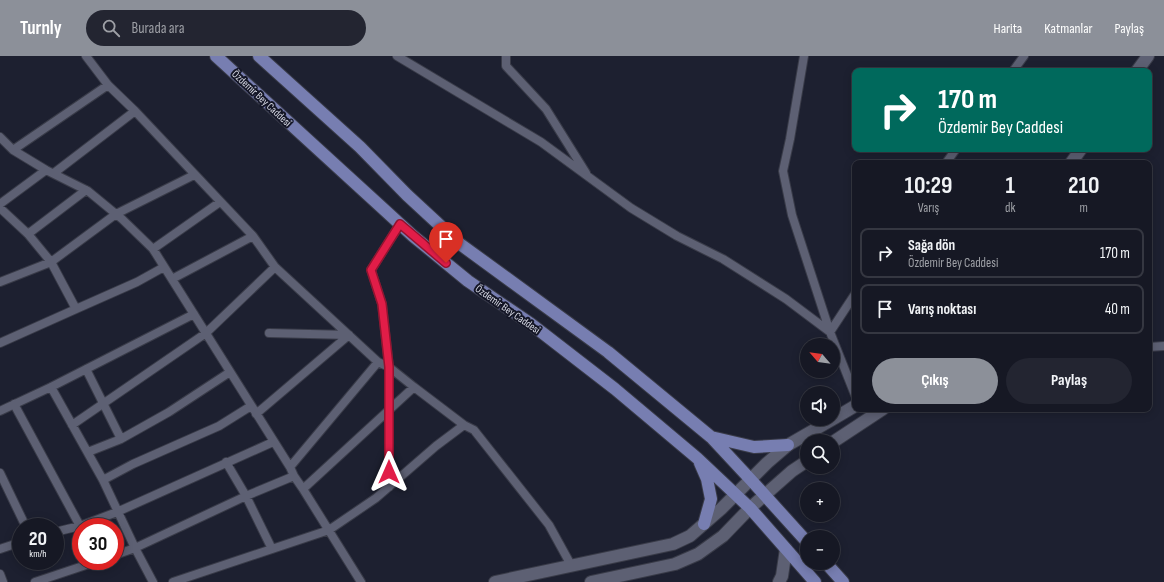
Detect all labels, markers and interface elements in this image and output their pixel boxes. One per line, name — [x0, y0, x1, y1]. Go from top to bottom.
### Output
search box — [86, 10, 366, 46]
text: Turnly — [20, 17, 62, 40]
icon: search — [100, 17, 122, 39]
text: Burada ara — [132, 19, 184, 38]
text: Harita — [994, 20, 1022, 37]
text: Katmanlar — [1044, 20, 1093, 37]
text: Paylaş — [1115, 20, 1144, 37]
street label: Özdemir Bey Caddesi — [229, 68, 294, 129]
text: 170 m — [938, 83, 997, 116]
icon: right — [872, 84, 924, 136]
text: Özdemir Bey Caddesi — [938, 117, 1063, 138]
text: 10:29 — [905, 171, 952, 200]
text: 1 — [1005, 171, 1015, 200]
text: 210 — [1068, 171, 1099, 200]
text: Varış — [918, 200, 939, 216]
text: dk — [1005, 200, 1015, 216]
text: m — [1080, 200, 1088, 216]
pin — [429, 222, 463, 263]
icon: arrive — [435, 228, 457, 250]
text: Sağa dön — [908, 236, 955, 255]
icon: right — [874, 242, 896, 264]
text: 170 m — [1100, 244, 1130, 263]
text: Özdemir Bey Caddesi — [908, 255, 998, 271]
street label: Özdemir Bey Caddesi — [473, 282, 543, 337]
icon: arrive — [874, 298, 896, 320]
text: Varış noktası — [908, 300, 976, 319]
text: 40 m — [1105, 300, 1130, 319]
north arrow — [800, 338, 840, 378]
map controls — [800, 338, 840, 570]
button: Çıkış — [872, 358, 998, 404]
button: Paylaş — [1006, 358, 1132, 404]
button: sound — [800, 386, 840, 426]
button: search — [800, 434, 840, 474]
position arrow — [368, 451, 410, 493]
button: + — [800, 482, 840, 522]
speed limit sign: 30 — [72, 518, 124, 570]
text: 20 — [29, 527, 47, 551]
button: − — [800, 530, 840, 570]
text: km/h — [29, 548, 47, 560]

